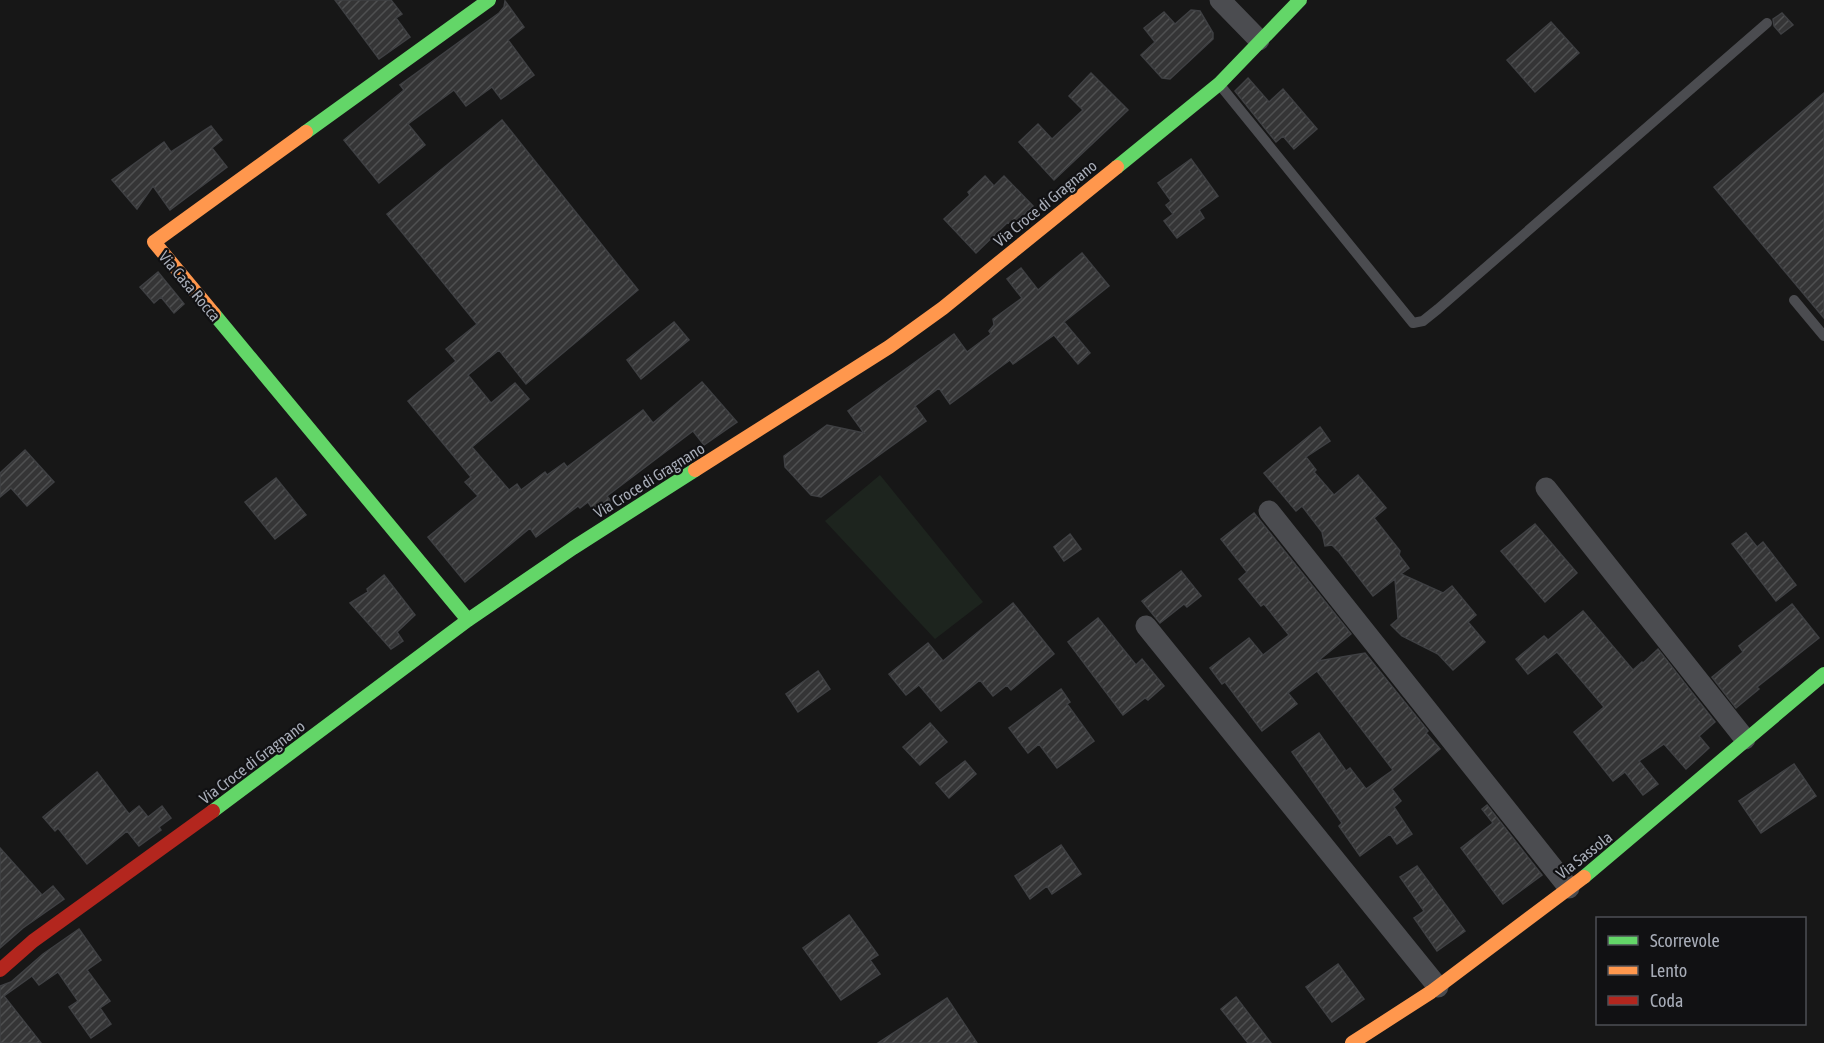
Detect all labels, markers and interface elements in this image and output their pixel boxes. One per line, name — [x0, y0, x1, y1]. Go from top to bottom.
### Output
street label: Via Croce di Gragnano — [990, 156, 1101, 251]
street label: Via Casa Rocca — [156, 247, 224, 325]
street label: Via Croce di Gragnano — [590, 439, 708, 522]
street label: Via Croce di Gragnano — [196, 717, 309, 808]
street label: Via Sassola — [1553, 828, 1615, 882]
legend — [1596, 917, 1806, 1025]
text: Scorrevole — [1650, 930, 1720, 951]
text: Lento — [1650, 960, 1687, 981]
text: Coda — [1650, 990, 1683, 1011]

